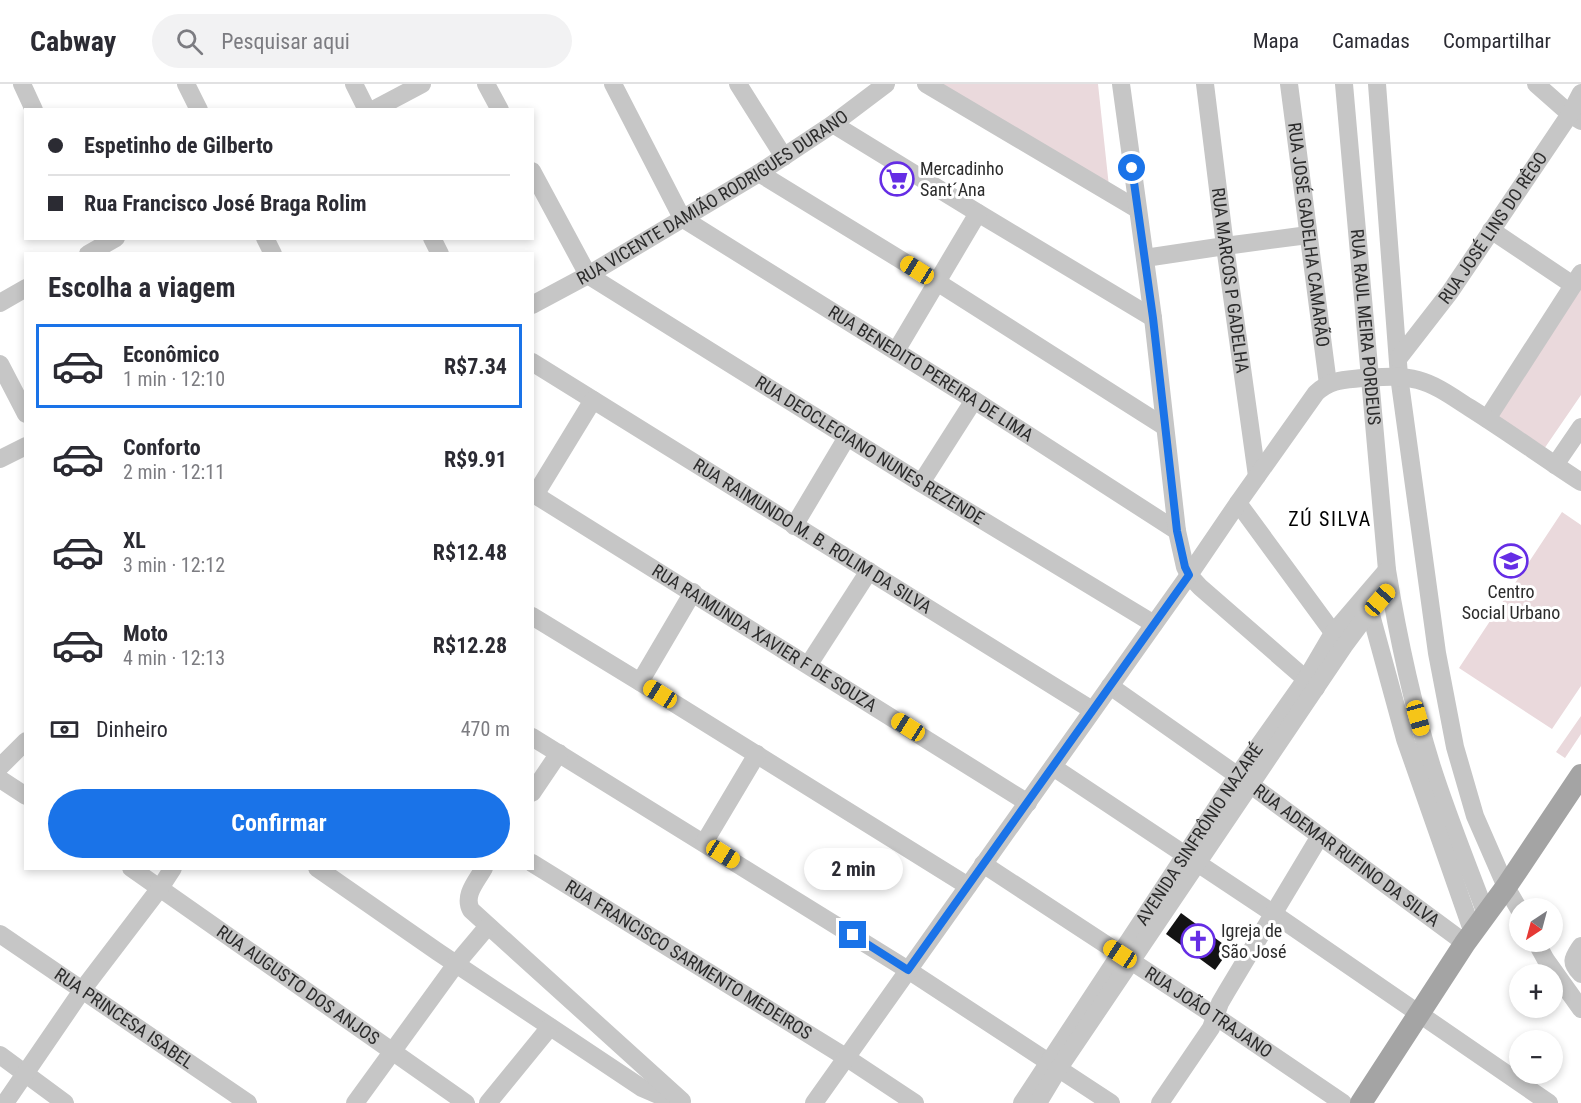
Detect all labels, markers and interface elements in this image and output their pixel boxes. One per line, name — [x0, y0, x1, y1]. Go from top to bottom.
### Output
search box — [152, 14, 572, 68]
text: Cabway — [30, 25, 116, 58]
icon: search — [173, 25, 206, 58]
text: Pesquisar aqui — [221, 29, 350, 54]
text: Mapa — [1253, 29, 1299, 53]
text: Camadas — [1332, 29, 1410, 53]
text: Compartilhar — [1443, 29, 1551, 53]
street label: RUA VICENTE DAMIÃO RODRIGUES DURANO — [573, 105, 852, 289]
street label: RUA JOSÉ GADELHA CAMARÃO — [1284, 121, 1334, 348]
text: Espetinho de Gilberto — [84, 133, 273, 158]
street label: RUA JOSÉ LINS DO RÊGO — [1434, 148, 1551, 308]
route start — [1118, 154, 1145, 181]
place label: Mercadinho Sant´Ana — [920, 158, 1004, 200]
supermarket icon: Mercadinho Sant´Ana — [879, 161, 915, 197]
street label: RUA MARCOS P GADELHA — [1208, 186, 1254, 375]
text: Rua Francisco José Braga Rolim — [84, 191, 367, 216]
street label: RUA RAUL MEIRA PORDEUS — [1347, 228, 1385, 426]
car — [897, 253, 937, 287]
text: Escolha a viagem — [48, 272, 236, 304]
street label: RUA BENEDITO PEREIRA DE LIMA — [825, 301, 1038, 446]
icon: car — [51, 339, 105, 393]
text: Econômico — [123, 342, 219, 367]
text: R$7.34 — [444, 354, 507, 379]
text: 1 min · 12:10 — [123, 367, 225, 391]
street label: RUA DEOCLECIANO NUNES REZENDE — [752, 371, 988, 529]
icon: car — [51, 432, 105, 486]
text: Conforto — [123, 435, 201, 460]
text: R$9.91 — [444, 447, 507, 472]
street label: RUA RAIMUNDO M. B. ROLIM DA SILVA — [690, 454, 936, 618]
text: 2 min · 12:11 — [123, 460, 225, 484]
district label: ZÚ SILVA — [1288, 507, 1372, 531]
icon: car — [51, 525, 105, 579]
text: XL — [123, 528, 146, 553]
text: R$12.48 — [433, 540, 507, 565]
school or university icon: Centro Social Urbano — [1493, 543, 1529, 579]
text: 3 min · 12:12 — [123, 553, 225, 577]
street label: RUA RAIMUNDA XAVIER F DE SOUZA — [648, 560, 881, 716]
car — [1361, 581, 1399, 619]
place label: Centro Social Urbano — [1462, 581, 1560, 623]
icon: car — [51, 618, 105, 672]
text: Moto — [123, 621, 168, 646]
text: R$12.28 — [433, 633, 507, 658]
text: 4 min · 12:13 — [123, 646, 225, 670]
car — [640, 677, 680, 711]
car — [1404, 698, 1432, 738]
car — [888, 710, 928, 744]
icon: cash — [48, 713, 81, 746]
text: Dinheiro — [96, 717, 168, 742]
text: 470 m — [461, 717, 510, 741]
street label: AVENIDA SINFRÔNIO NAZARÉ — [1131, 739, 1267, 929]
street label: RUA ADEMAR RUFINO DA SILVA — [1250, 780, 1444, 931]
button: Confirmar — [48, 789, 510, 858]
car — [703, 837, 743, 871]
callout: 2 min — [804, 848, 902, 890]
text: 2 min — [831, 857, 876, 881]
street label: RUA FRANCISCO SARMENTO MEDEIROS — [562, 875, 816, 1044]
north arrow — [1509, 898, 1563, 952]
map controls — [1509, 898, 1563, 1084]
place label: Igreja de São José — [1221, 920, 1287, 962]
street label: RUA AUGUSTO DOS ANJOS — [213, 921, 384, 1049]
route end — [839, 921, 866, 948]
church icon: Igreja de São José — [1180, 923, 1216, 959]
car — [1100, 937, 1140, 971]
street label: RUA JOÃO TRAJANO — [1141, 962, 1276, 1062]
street label: RUA PRINCESA ISABEL — [51, 963, 198, 1073]
button: + — [1509, 964, 1563, 1018]
button: − — [1509, 1030, 1563, 1084]

